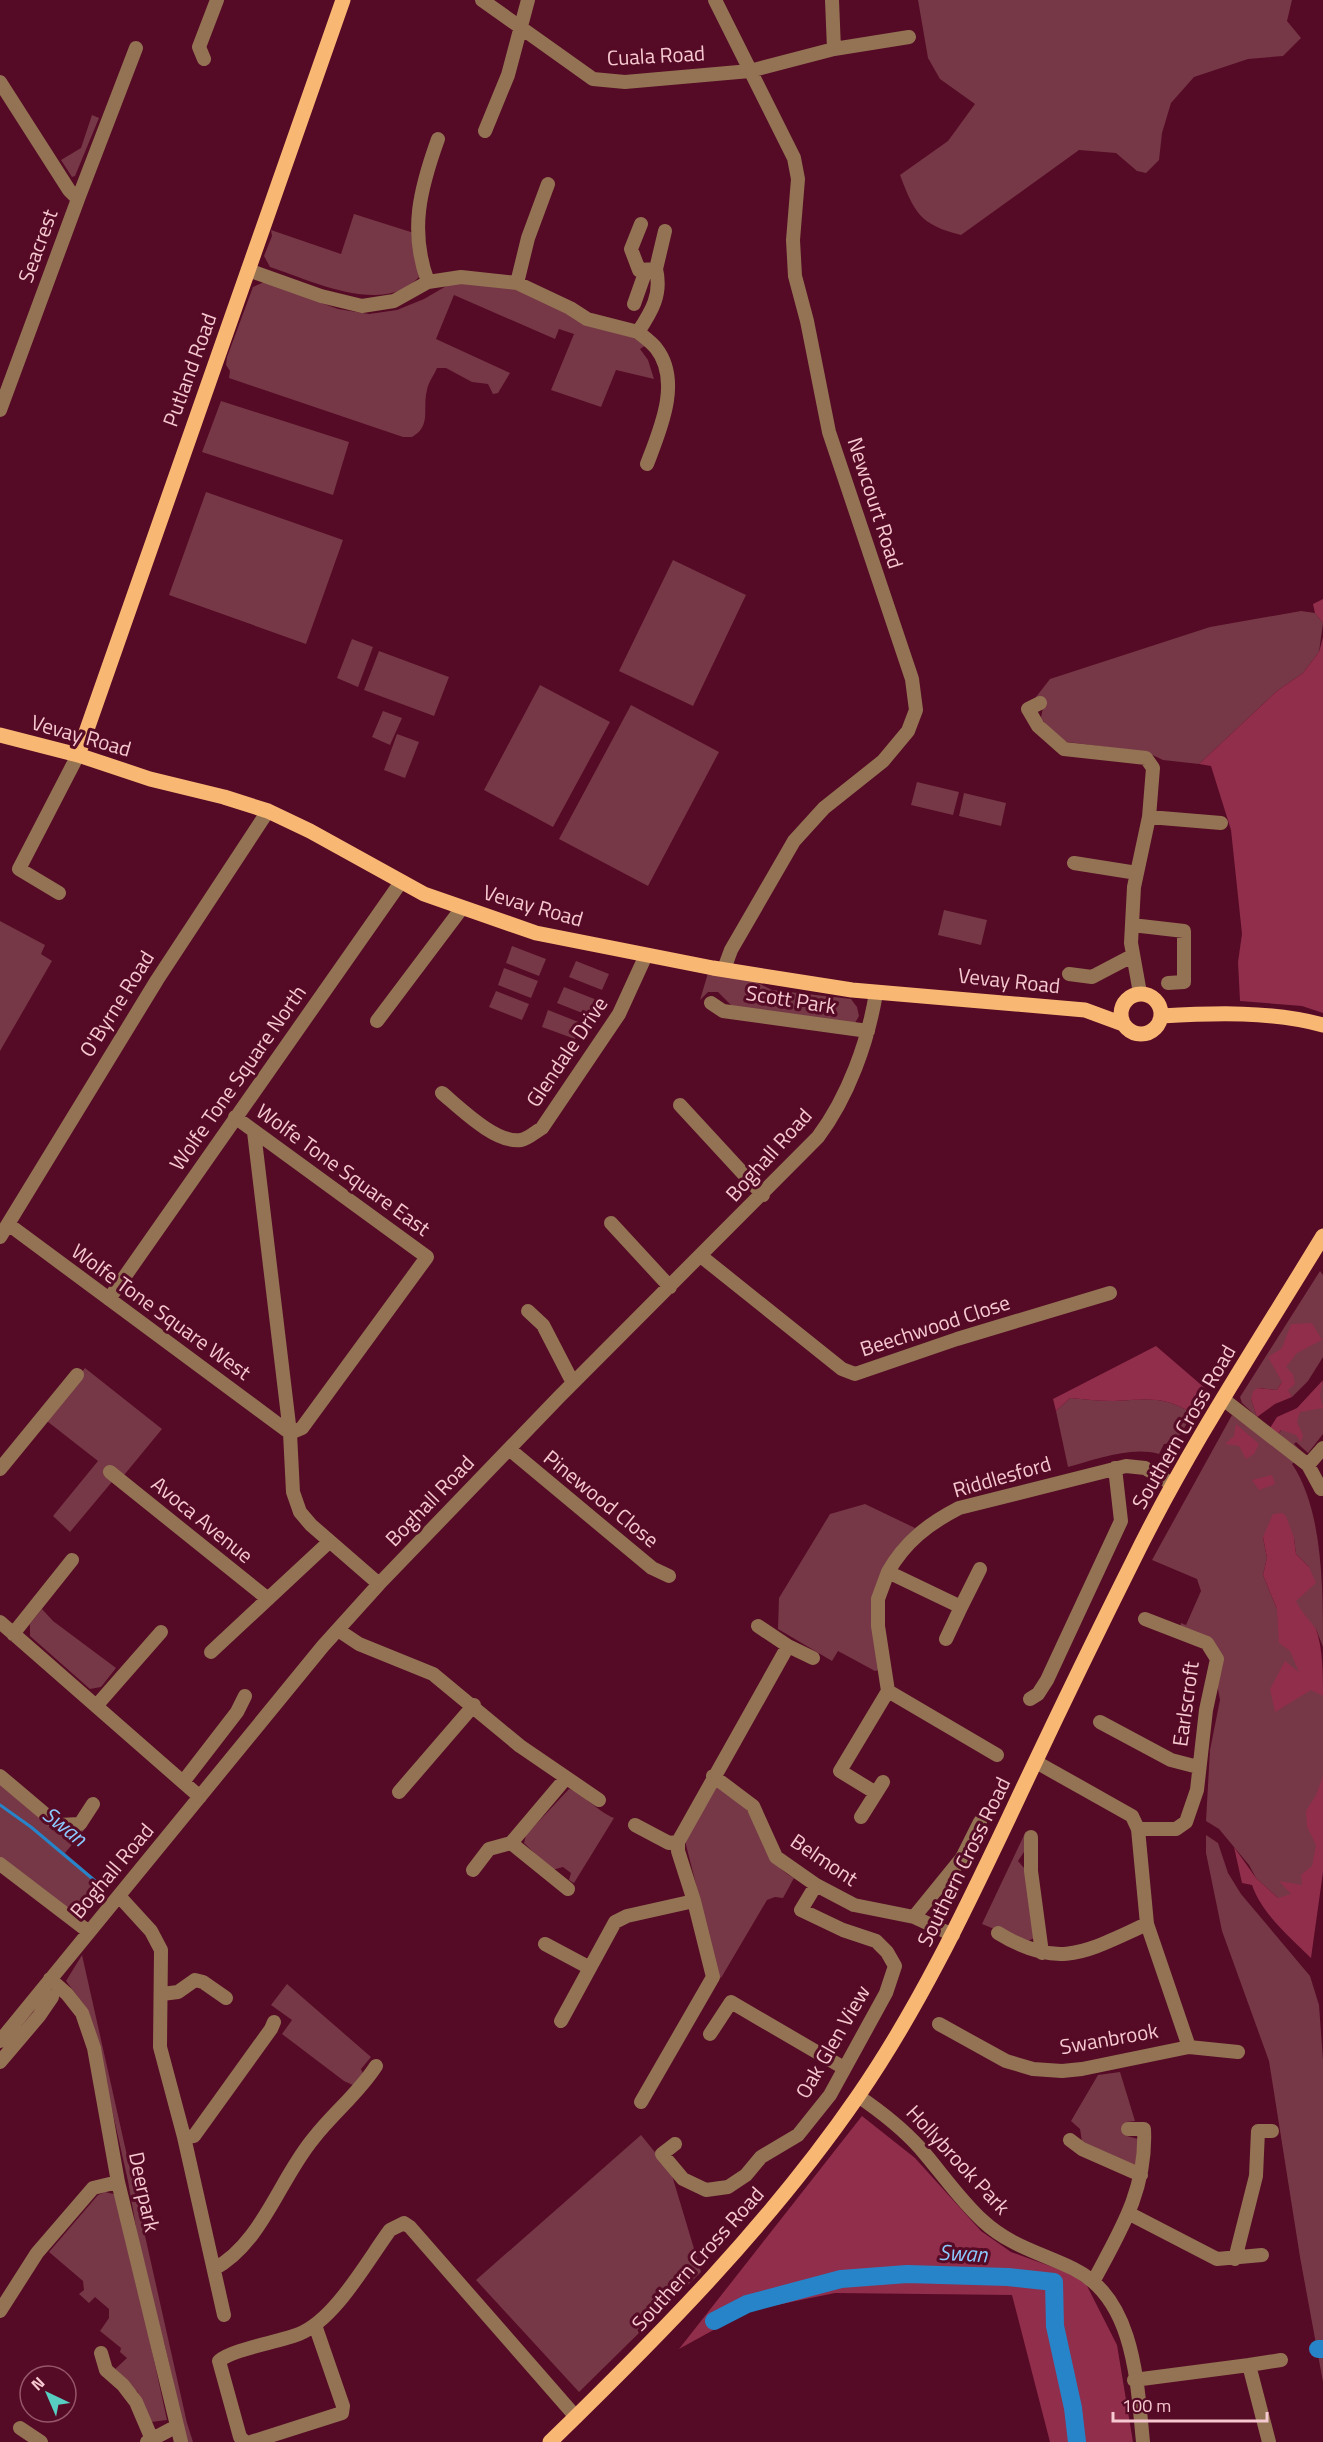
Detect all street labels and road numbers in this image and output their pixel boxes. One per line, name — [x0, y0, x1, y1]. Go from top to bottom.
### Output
street label: Cuala Road — [606, 36, 706, 74]
street label: Seacrest — [9, 204, 65, 287]
street label: Putland Road — [154, 308, 224, 431]
street label: Newcourt Road — [840, 433, 912, 573]
street label: Vevay Road — [28, 706, 135, 765]
street label: Vevay Road — [480, 876, 587, 935]
street label: O'Byrne Road — [71, 944, 162, 1063]
street label: Vevay Road — [956, 959, 1062, 1001]
street label: Scott Park — [744, 976, 839, 1022]
street label: Wolfe Tone Square North — [161, 978, 313, 1177]
street label: Glendale Drive — [517, 990, 615, 1113]
street label: Wolfe Tone Square East — [250, 1095, 438, 1244]
street label: Boghall Road — [717, 1100, 819, 1208]
street label: Wolfe Tone Square West — [65, 1235, 259, 1388]
street label: Beechwood Close — [856, 1286, 1014, 1364]
street label: Southern Cross Road — [1123, 1338, 1243, 1515]
street label: Pinewood Close — [537, 1442, 666, 1555]
street label: Boghall Road — [377, 1447, 481, 1553]
street label: Riddlesford — [949, 1447, 1055, 1505]
street label: Avoca Avenue — [145, 1468, 261, 1570]
street label: Earlscroft — [1163, 1659, 1207, 1748]
street label: Southern Cross Road — [908, 1771, 1018, 1952]
street label: Boghall Road — [62, 1815, 161, 1925]
street label: Belmont — [784, 1825, 865, 1894]
street label: Oak Glen View — [787, 1979, 878, 2104]
street label: Swanbrook — [1057, 2014, 1160, 2062]
street label: Hollybrook Park — [899, 2097, 1018, 2221]
street label: Deerpark — [121, 2149, 169, 2235]
street label: Southern Cross Road — [623, 2179, 771, 2338]

